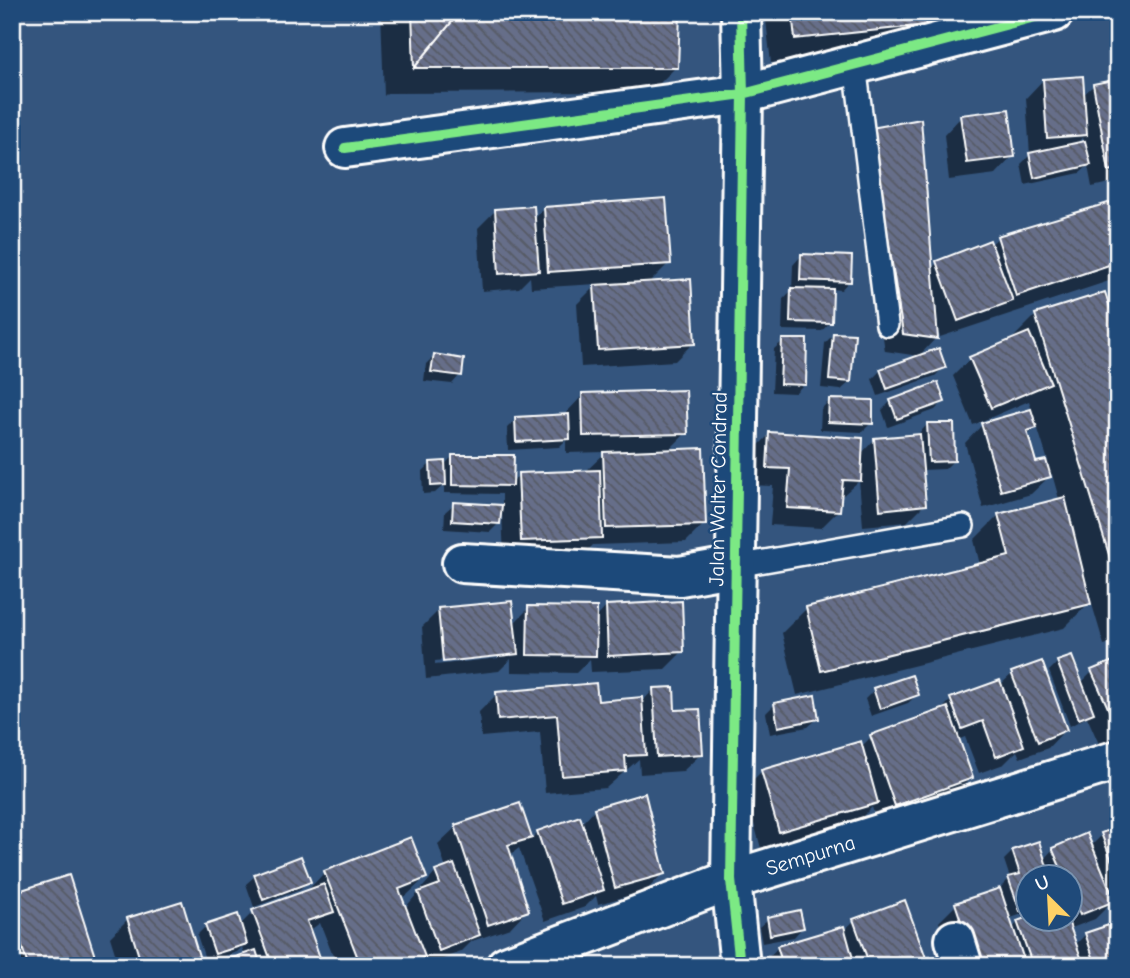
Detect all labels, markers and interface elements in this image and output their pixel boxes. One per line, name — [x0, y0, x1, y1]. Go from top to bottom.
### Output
street label: Jalan Walter Condrad — [704, 391, 732, 587]
street label: Sempurna — [763, 830, 858, 880]
north arrow — [1014, 862, 1084, 932]
text: U — [1032, 871, 1053, 896]

